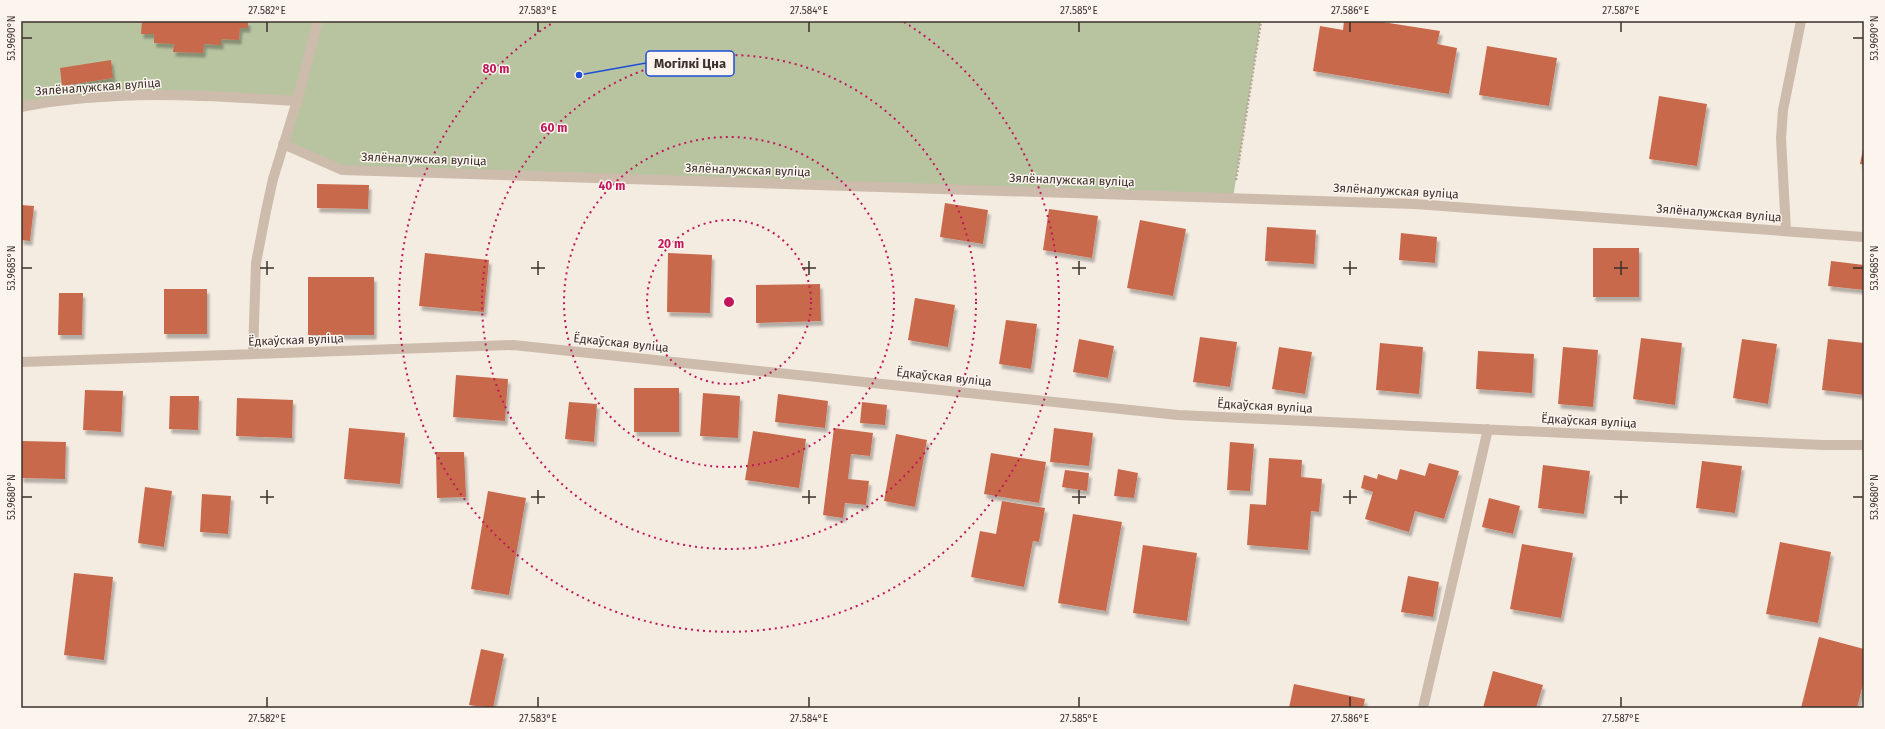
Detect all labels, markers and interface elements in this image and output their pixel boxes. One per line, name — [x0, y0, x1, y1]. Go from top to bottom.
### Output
text: 27.582°E — [248, 5, 286, 17]
text: 27.583°E — [519, 5, 557, 17]
text: 27.584°E — [790, 5, 828, 17]
text: 27.585°E — [1060, 5, 1098, 17]
text: 27.586°E — [1331, 5, 1369, 17]
text: 27.587°E — [1602, 5, 1640, 17]
text: 53.9690°N — [6, 15, 18, 61]
text: 53.9690°N — [1869, 15, 1881, 61]
callout: Могілкі Цна — [646, 51, 734, 76]
text: Могілкі Цна — [654, 56, 726, 71]
text: 80 m — [483, 62, 509, 76]
street label: Зялёналужская вуліца — [35, 76, 161, 98]
text: 60 m — [541, 121, 567, 135]
street label: Зялёналужская вуліца — [361, 150, 487, 168]
street label: Зялёналужская вуліца — [685, 161, 811, 179]
street label: Зялёналужская вуліца — [1009, 171, 1135, 189]
text: 40 m — [599, 179, 625, 193]
street label: Зялёналужская вуліца — [1333, 181, 1459, 201]
street label: Зялёналужская вуліца — [1656, 202, 1782, 224]
text: 20 m — [658, 237, 684, 251]
text: 53.9685°N — [6, 245, 18, 291]
text: 53.9685°N — [1869, 245, 1881, 291]
centre of rings — [722, 295, 736, 309]
street label: Ёдкаўская вуліца — [248, 330, 344, 349]
street label: Ёдкаўская вуліца — [573, 330, 669, 355]
street label: Ёдкаўская вуліца — [896, 364, 992, 389]
street label: Ёдкаўская вуліца — [1217, 396, 1313, 415]
street label: Ёдкаўская вуліца — [1541, 411, 1637, 430]
text: 53.9680°N — [6, 474, 18, 520]
text: 53.9680°N — [1869, 474, 1881, 520]
text: 27.582°E — [248, 713, 286, 725]
text: 27.583°E — [519, 713, 557, 725]
text: 27.584°E — [790, 713, 828, 725]
text: 27.585°E — [1060, 713, 1098, 725]
text: 27.586°E — [1331, 713, 1369, 725]
text: 27.587°E — [1602, 713, 1640, 725]

